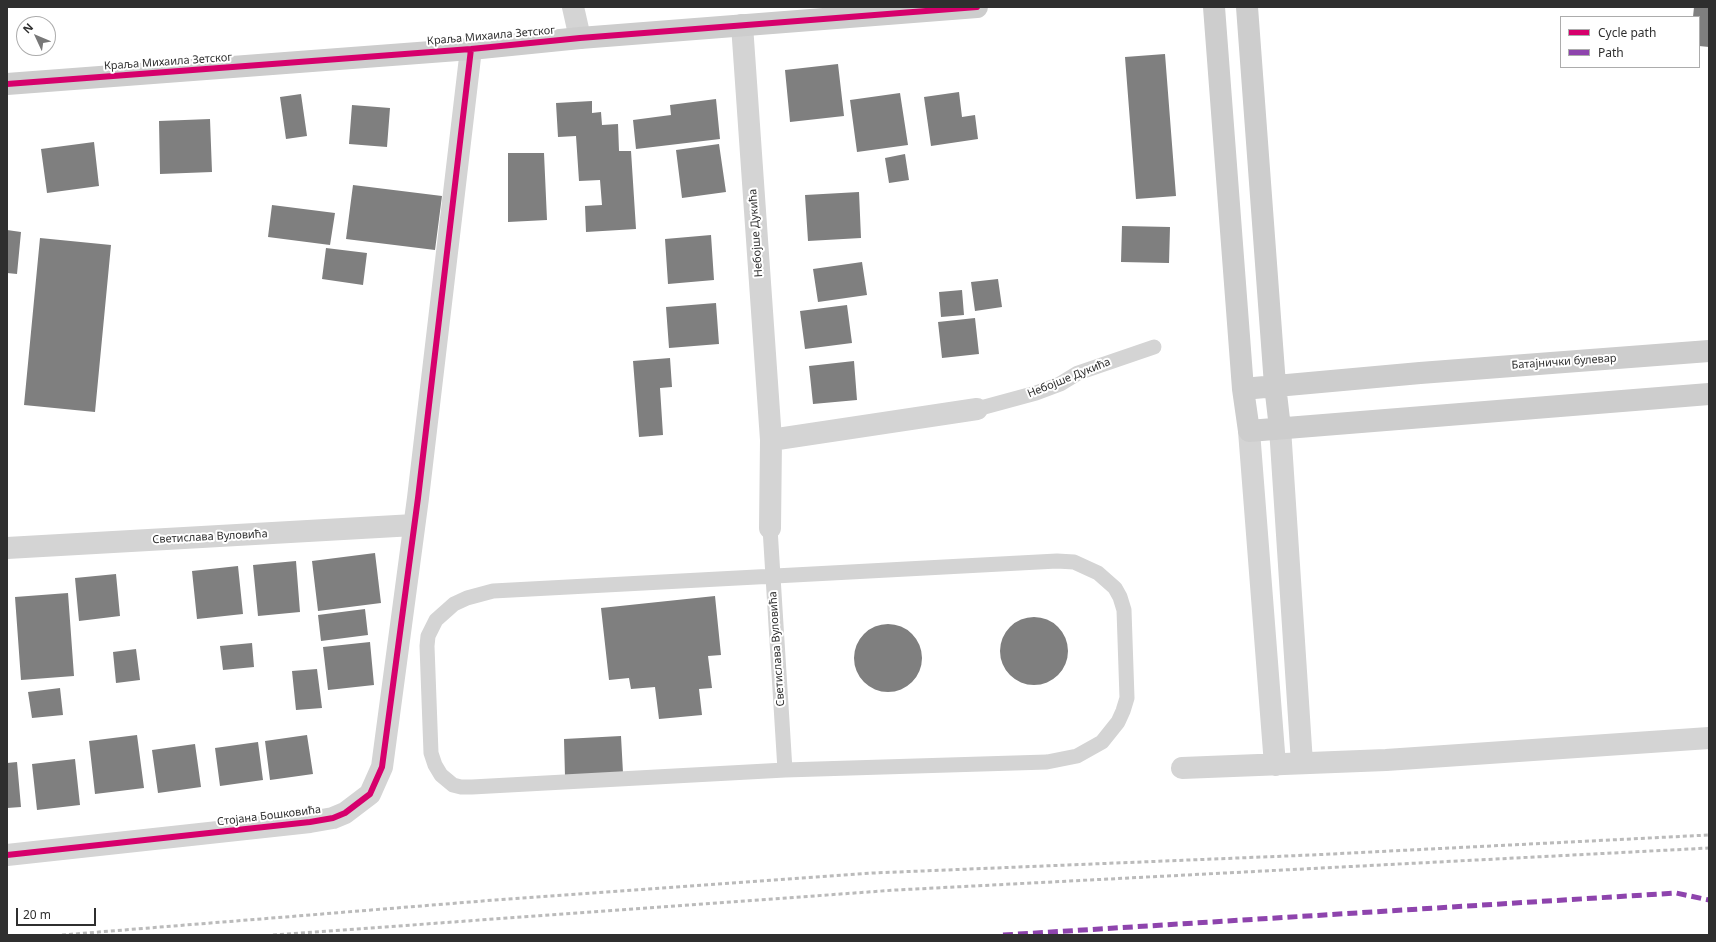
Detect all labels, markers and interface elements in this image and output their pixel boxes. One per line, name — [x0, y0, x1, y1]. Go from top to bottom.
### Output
north arrow — [16, 16, 56, 56]
legend — [1560, 16, 1700, 68]
text: N — [19, 20, 36, 36]
street label: Краља Михаила Зетског — [426, 24, 556, 48]
text: Cycle path — [1598, 24, 1656, 41]
text: Path — [1598, 44, 1624, 61]
street label: Краља Михаила Зетског — [104, 51, 232, 73]
street label: Небојше Дукића — [746, 188, 766, 278]
street label: Батајнички булевар — [1511, 352, 1617, 372]
street label: Небојше Дукића — [1026, 355, 1112, 401]
street label: Светислава Вуловића — [152, 527, 268, 547]
street label: Светислава Вуловића — [766, 591, 788, 707]
street label: Стојана Бошковића — [216, 803, 322, 829]
scale bar — [18, 900, 98, 926]
text: 20 m — [23, 906, 51, 923]

